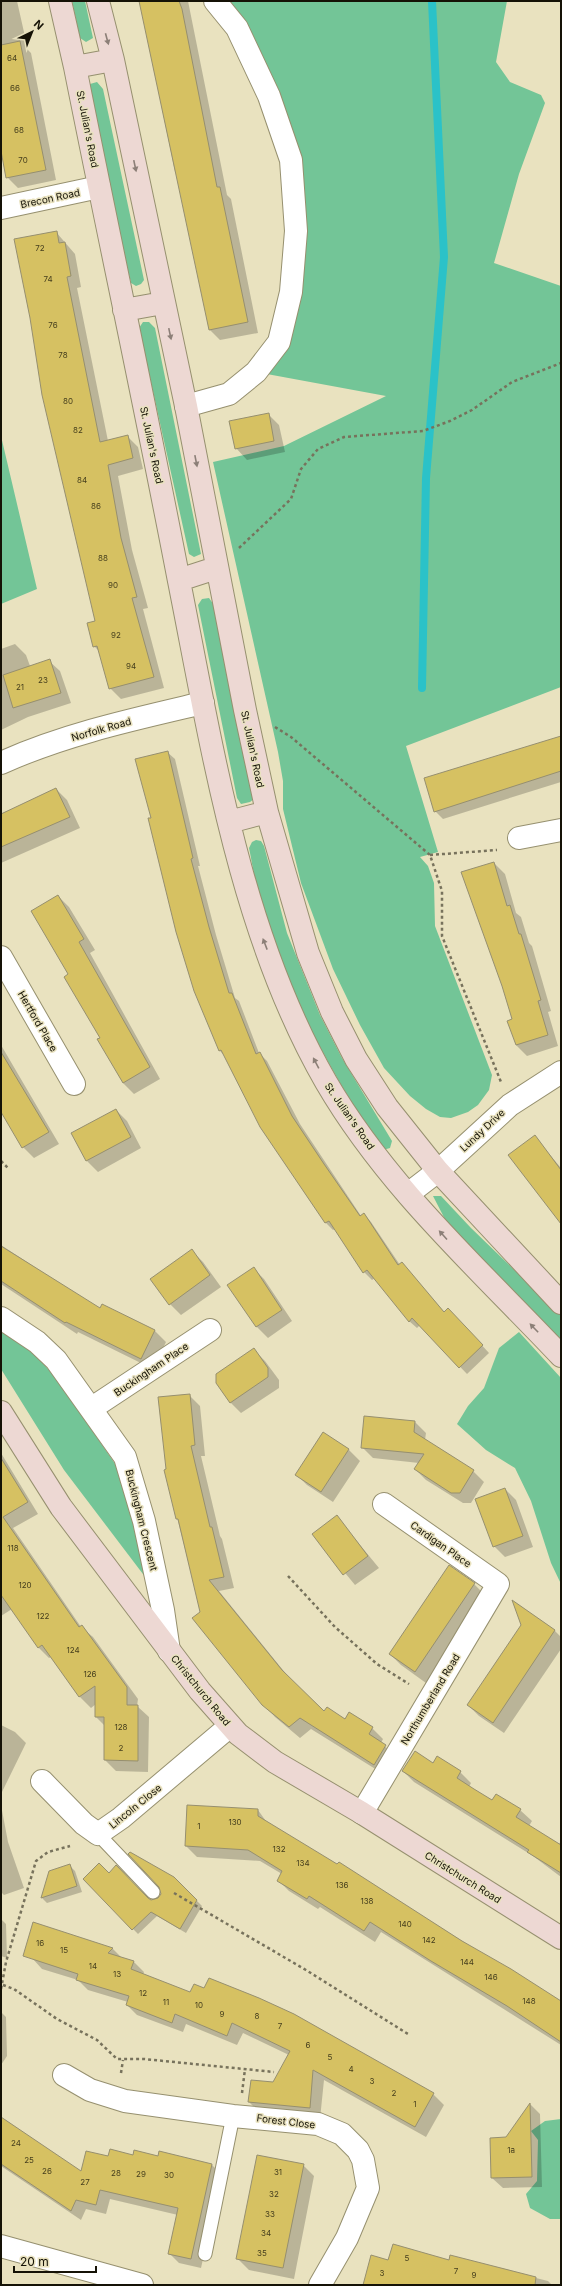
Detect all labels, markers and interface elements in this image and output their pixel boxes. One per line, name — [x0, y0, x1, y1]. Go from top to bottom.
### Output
north arrow — [12, 12, 52, 52]
text: N — [31, 17, 47, 33]
one-way arrow — [105, 33, 111, 45]
house number: 64 — [7, 53, 17, 63]
house number: 66 — [10, 83, 20, 93]
street label: St. Julian's Road — [75, 89, 101, 169]
house number: 68 — [14, 125, 24, 135]
house number: 70 — [18, 155, 28, 165]
one-way arrow — [132, 160, 138, 172]
street label: Brecon Road — [19, 186, 81, 210]
house number: 72 — [35, 243, 45, 253]
house number: 74 — [43, 274, 53, 284]
house number: 76 — [48, 320, 58, 330]
one-way arrow — [167, 328, 173, 340]
house number: 78 — [58, 350, 68, 360]
house number: 80 — [63, 396, 73, 406]
street label: St. Julian's Road — [138, 405, 166, 485]
house number: 82 — [73, 425, 83, 435]
one-way arrow — [194, 455, 200, 468]
house number: 84 — [77, 475, 87, 485]
house number: 86 — [91, 501, 101, 511]
house number: 88 — [98, 553, 108, 563]
house number: 90 — [108, 580, 118, 590]
house number: 92 — [111, 630, 121, 640]
house number: 94 — [126, 661, 136, 671]
house number: 23 — [38, 675, 48, 685]
house number: 21 — [16, 682, 24, 692]
street label: St. Julian's Road — [239, 709, 267, 789]
street label: Norfolk Road — [70, 715, 132, 743]
one-way arrow — [261, 938, 267, 950]
street label: Hertford Place — [16, 989, 60, 1054]
one-way arrow — [313, 1057, 320, 1069]
street label: St. Julian's Road — [323, 1080, 377, 1152]
street label: Lundy Drive — [457, 1106, 507, 1154]
one-way arrow — [439, 1229, 448, 1240]
one-way arrow — [529, 1323, 539, 1333]
street label: Buckingham Place — [112, 1340, 191, 1398]
street label: Buckingham Crescent — [124, 1468, 161, 1573]
street label: Cardigan Place — [408, 1519, 474, 1570]
house number: 118 — [7, 1543, 19, 1553]
house number: 120 — [18, 1580, 32, 1590]
house number: 122 — [36, 1611, 50, 1621]
house number: 124 — [66, 1645, 80, 1655]
street label: Northumberland Road — [398, 1651, 462, 1747]
street label: Christchurch Road — [169, 1652, 233, 1728]
house number: 126 — [83, 1669, 97, 1679]
house number: 128 — [114, 1722, 128, 1732]
house number: 2 — [119, 1743, 124, 1753]
street label: Lincoln Close — [106, 1781, 164, 1831]
house number: 130 — [228, 1817, 242, 1827]
house number: 1 — [197, 1821, 201, 1831]
house number: 132 — [272, 1844, 286, 1854]
street label: Christchurch Road — [423, 1849, 503, 1905]
house number: 134 — [296, 1858, 310, 1868]
house number: 136 — [335, 1880, 349, 1890]
house number: 138 — [360, 1896, 374, 1906]
house number: 140 — [398, 1919, 412, 1929]
house number: 142 — [422, 1935, 436, 1945]
house number: 16 — [36, 1938, 44, 1948]
house number: 15 — [60, 1945, 68, 1955]
house number: 144 — [460, 1957, 474, 1967]
house number: 14 — [89, 1961, 97, 1971]
house number: 13 — [113, 1969, 121, 1979]
house number: 146 — [484, 1972, 498, 1982]
house number: 12 — [139, 1988, 147, 1998]
house number: 148 — [522, 1996, 536, 2006]
house number: 11 — [163, 1997, 169, 2007]
house number: 10 — [195, 2000, 203, 2010]
house number: 9 — [220, 2009, 225, 2019]
house number: 8 — [255, 2011, 260, 2021]
house number: 7 — [278, 2021, 283, 2031]
house number: 6 — [306, 2040, 311, 2050]
house number: 5 — [328, 2052, 333, 2062]
house number: 4 — [348, 2064, 354, 2074]
house number: 3 — [370, 2076, 375, 2086]
house number: 2 — [392, 2088, 397, 2098]
house number: 1 — [413, 2099, 417, 2109]
street label: Forest Close — [256, 2111, 316, 2131]
house number: 24 — [11, 2138, 21, 2148]
house number: 1a — [507, 2145, 515, 2155]
house number: 25 — [24, 2155, 34, 2165]
house number: 26 — [42, 2166, 52, 2176]
house number: 31 — [274, 2167, 282, 2177]
house number: 28 — [111, 2168, 121, 2178]
house number: 29 — [136, 2169, 146, 2179]
house number: 30 — [164, 2170, 174, 2180]
house number: 27 — [80, 2177, 90, 2187]
house number: 32 — [269, 2189, 279, 2199]
house number: 33 — [265, 2209, 275, 2219]
house number: 34 — [261, 2228, 271, 2238]
scale bar — [14, 2248, 96, 2274]
house number: 35 — [257, 2248, 267, 2258]
house number: 5 — [405, 2253, 410, 2263]
text: 20 m — [20, 2254, 49, 2269]
house number: 7 — [454, 2266, 459, 2276]
house number: 3 — [380, 2268, 385, 2278]
house number: 9 — [472, 2270, 477, 2280]

